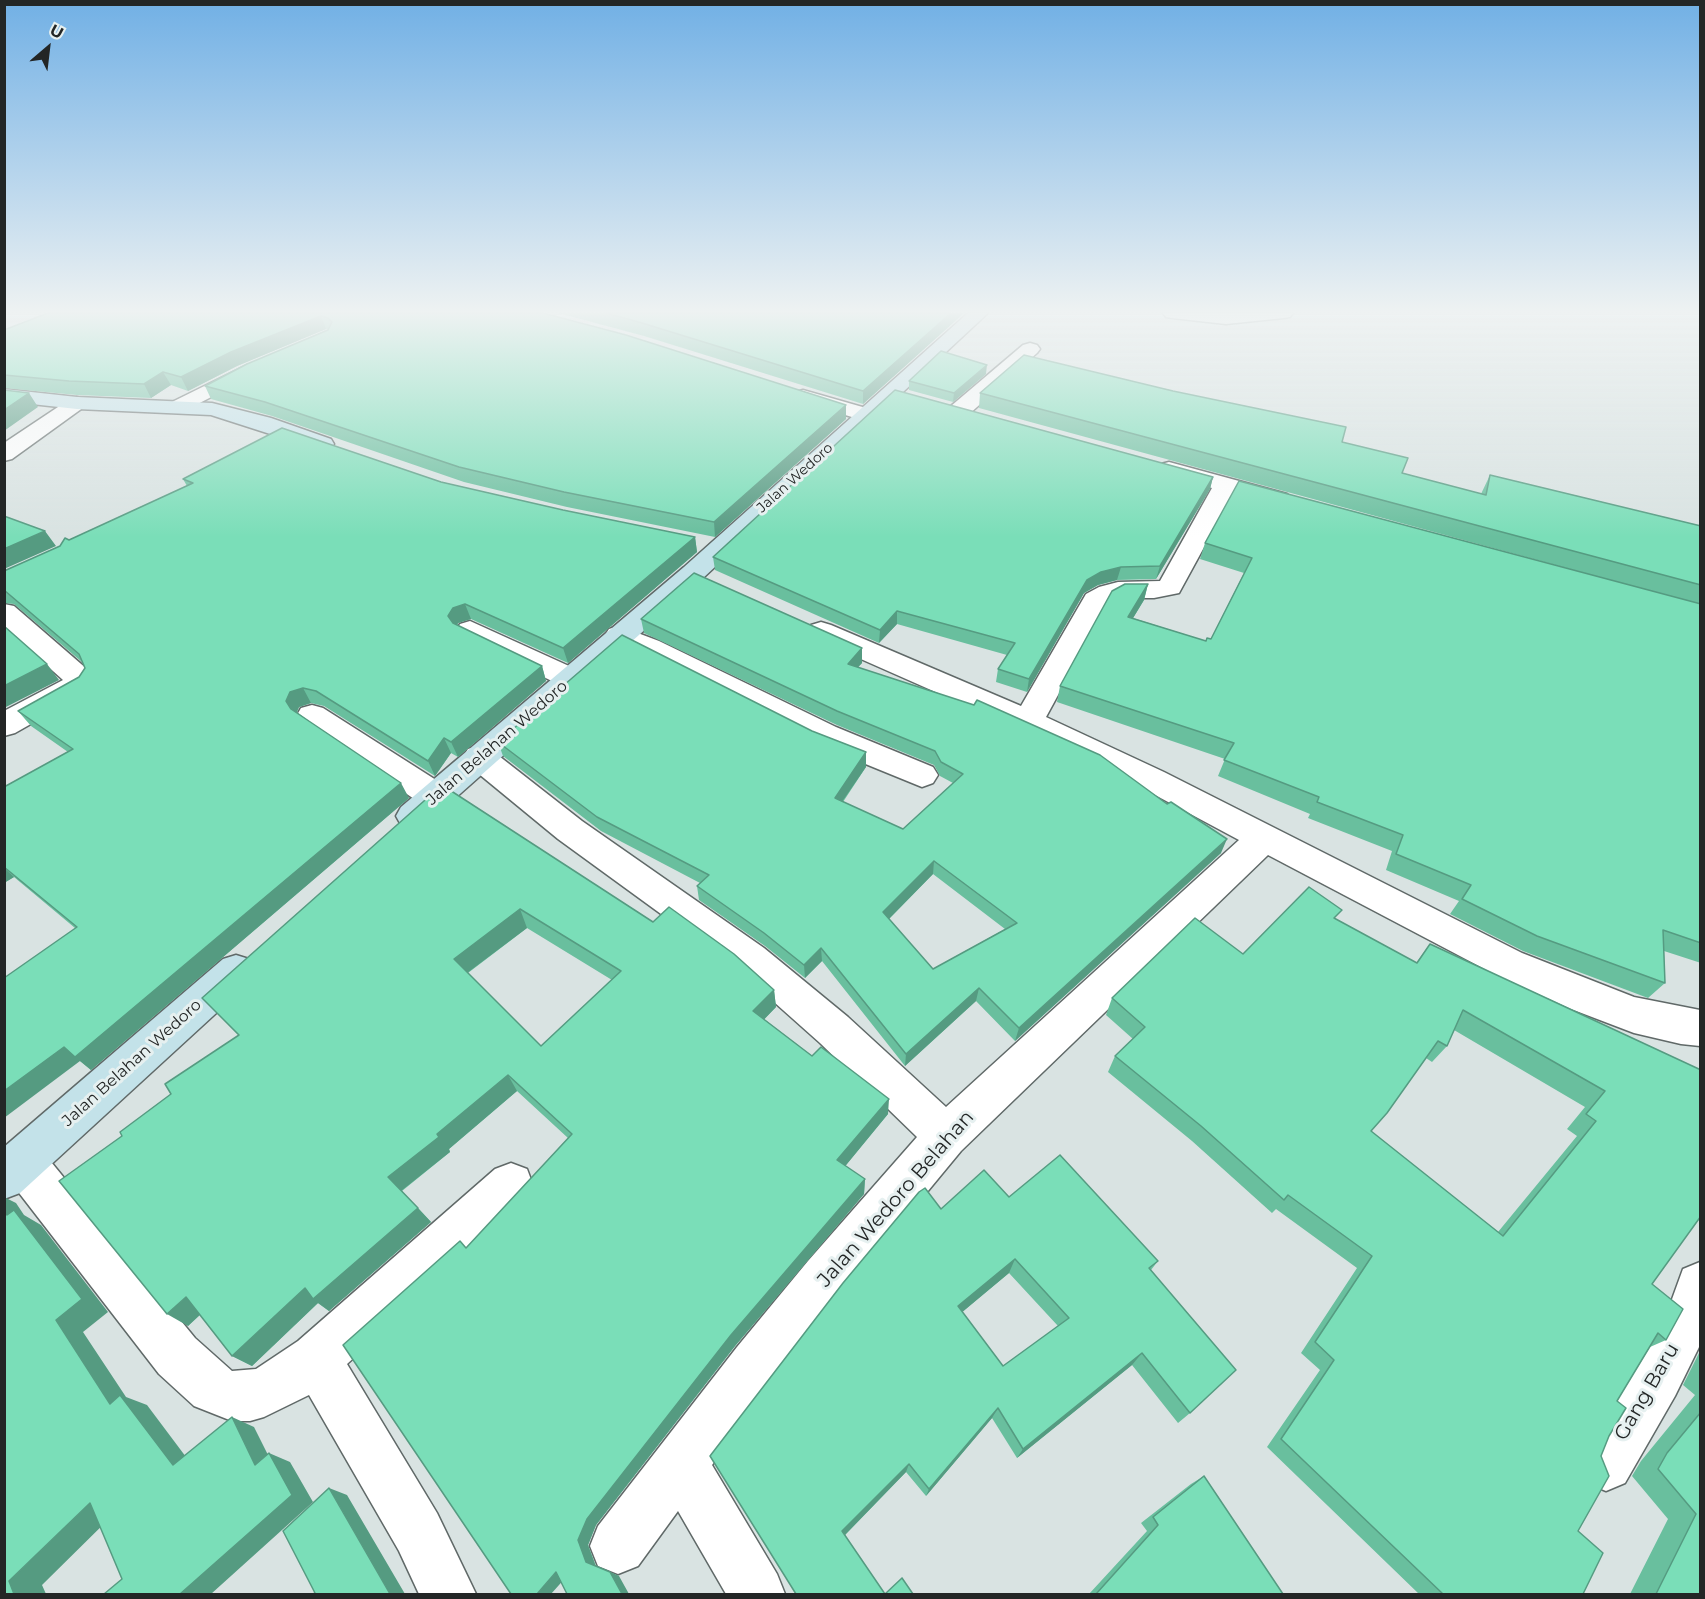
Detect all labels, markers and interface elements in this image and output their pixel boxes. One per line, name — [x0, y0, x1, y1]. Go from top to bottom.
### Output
north arrow — [18, 18, 78, 78]
text: U — [47, 20, 67, 43]
street label: Jalan Wedoro — [754, 440, 836, 516]
street label: Jalan Belahan Wedoro — [423, 677, 571, 809]
street label: Jalan Belahan Wedoro — [58, 995, 206, 1131]
street label: Jalan Wedoro Belahan — [813, 1106, 979, 1292]
street label: Gang Baru — [1610, 1339, 1684, 1445]

